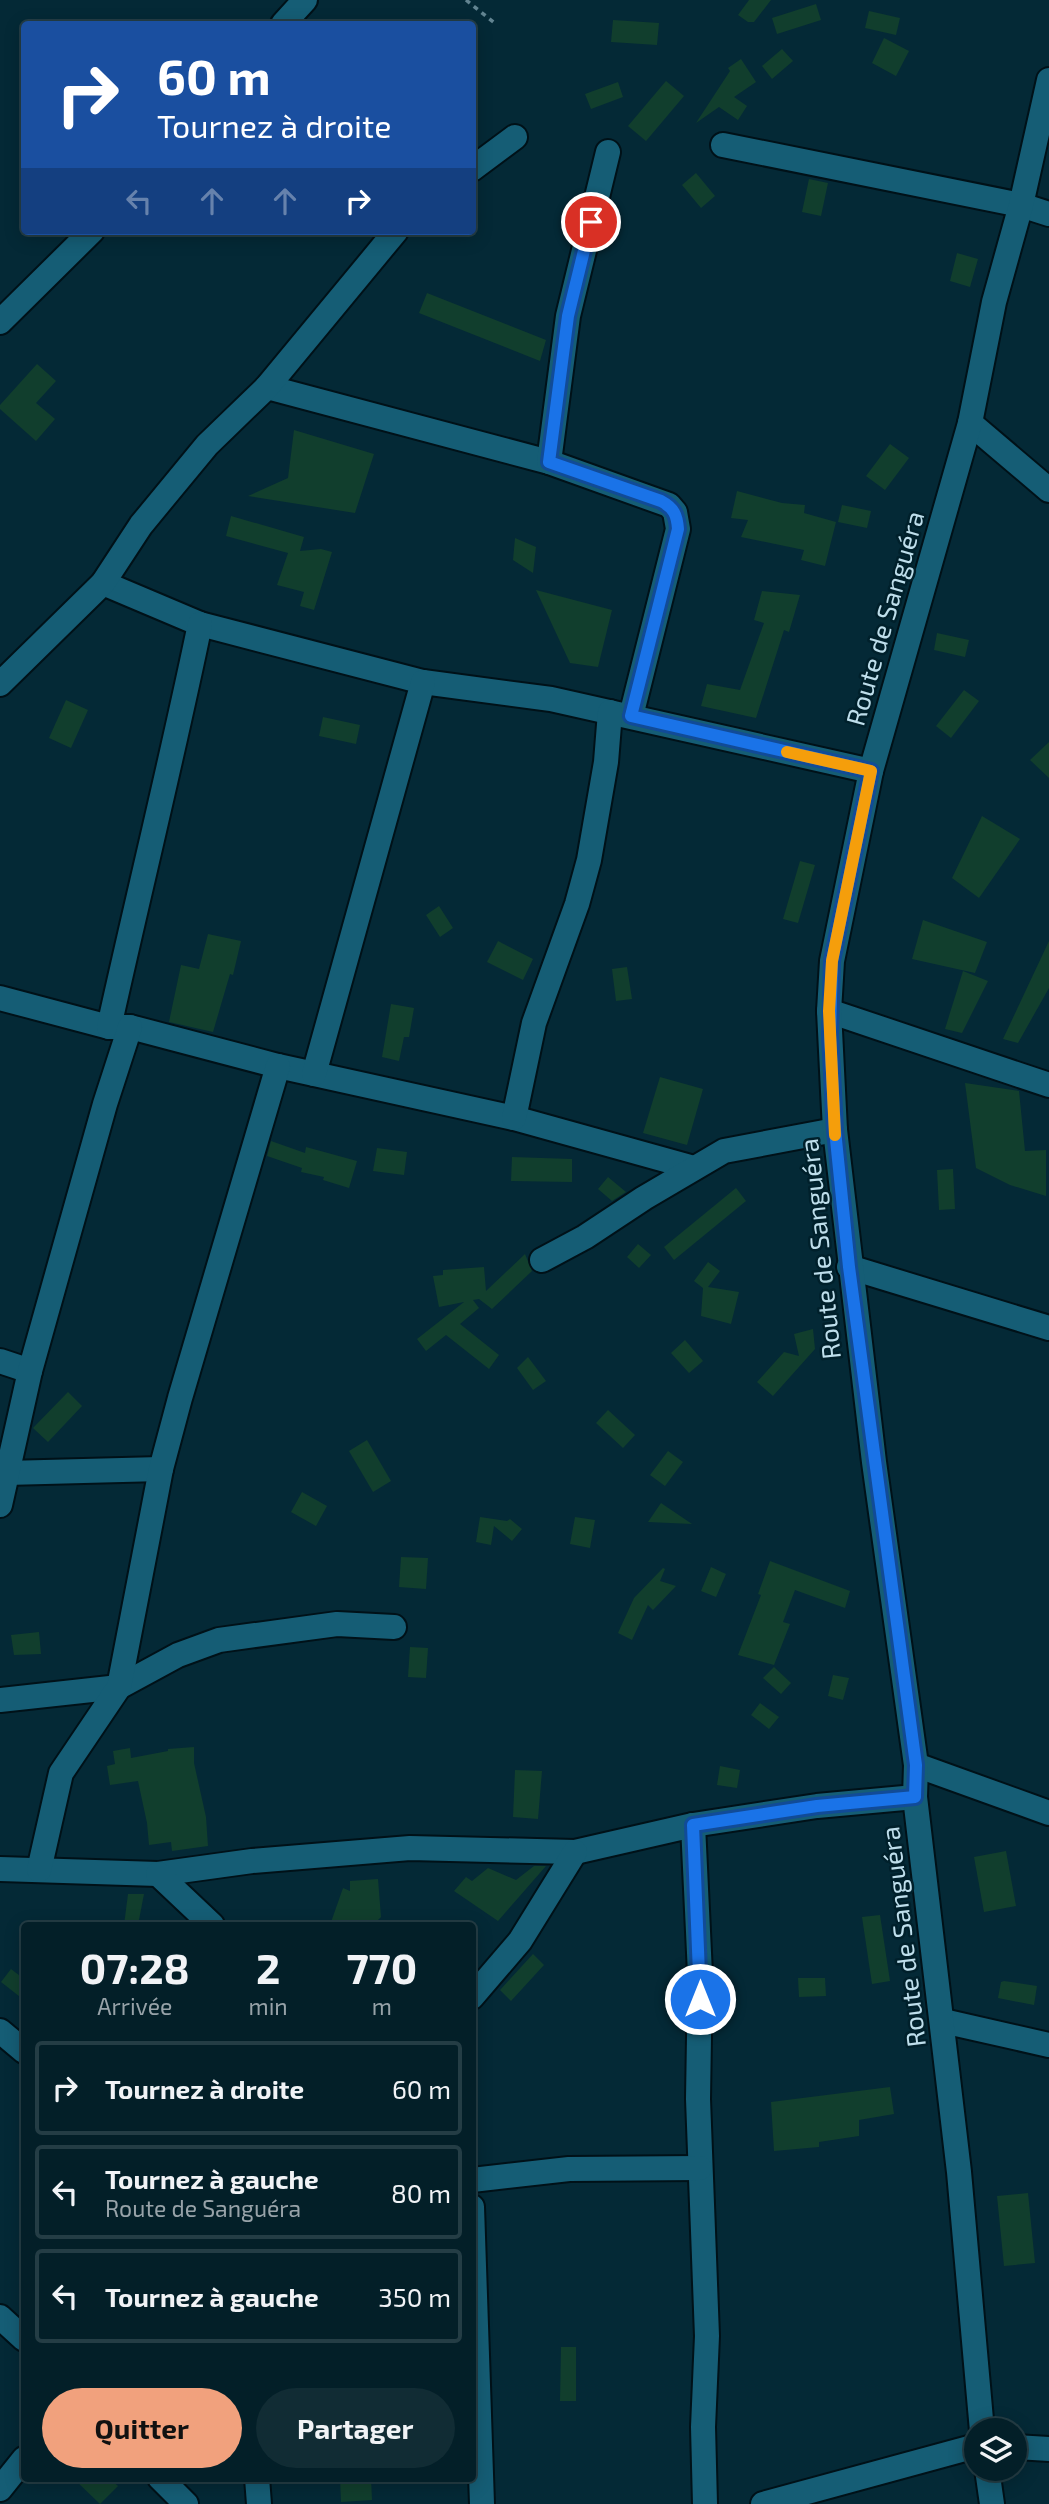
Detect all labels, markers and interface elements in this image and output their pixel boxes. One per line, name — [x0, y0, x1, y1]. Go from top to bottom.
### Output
text: 60 m — [157, 46, 271, 105]
icon: right — [42, 49, 133, 140]
text: Tournez à droite — [157, 106, 391, 144]
icon: left — [120, 182, 158, 220]
icon: ahead — [193, 182, 231, 220]
icon: ahead — [266, 182, 304, 220]
icon: right — [339, 182, 377, 220]
pin — [561, 192, 621, 252]
icon: arrive — [572, 203, 610, 241]
street label: Route de Sanguéra — [839, 507, 929, 729]
street label: Route de Sanguéra — [792, 1137, 846, 1361]
street label: Route de Sanguéra — [873, 1825, 931, 2049]
text: 07:28 — [80, 1942, 190, 1992]
text: 2 — [256, 1942, 280, 1992]
text: 770 — [346, 1942, 417, 1992]
position arrow — [663, 1962, 737, 2036]
text: Arrivée — [97, 1992, 172, 2020]
text: min — [248, 1992, 288, 2020]
text: m — [372, 1992, 392, 2020]
icon: right — [46, 2069, 84, 2107]
text: Tournez à droite — [105, 2073, 304, 2104]
text: 60 m — [392, 2073, 451, 2104]
text: Tournez à gauche — [105, 2163, 319, 2194]
icon: left — [46, 2173, 84, 2211]
text: 80 m — [391, 2177, 451, 2208]
text: Route de Sanguéra — [105, 2194, 301, 2222]
icon: left — [46, 2277, 84, 2315]
text: Tournez à gauche — [105, 2281, 319, 2312]
text: 350 m — [378, 2281, 451, 2312]
button: Quitter — [42, 2388, 242, 2468]
button: Partager — [256, 2388, 455, 2468]
map controls — [964, 2418, 1027, 2481]
button: layers — [964, 2418, 1027, 2481]

